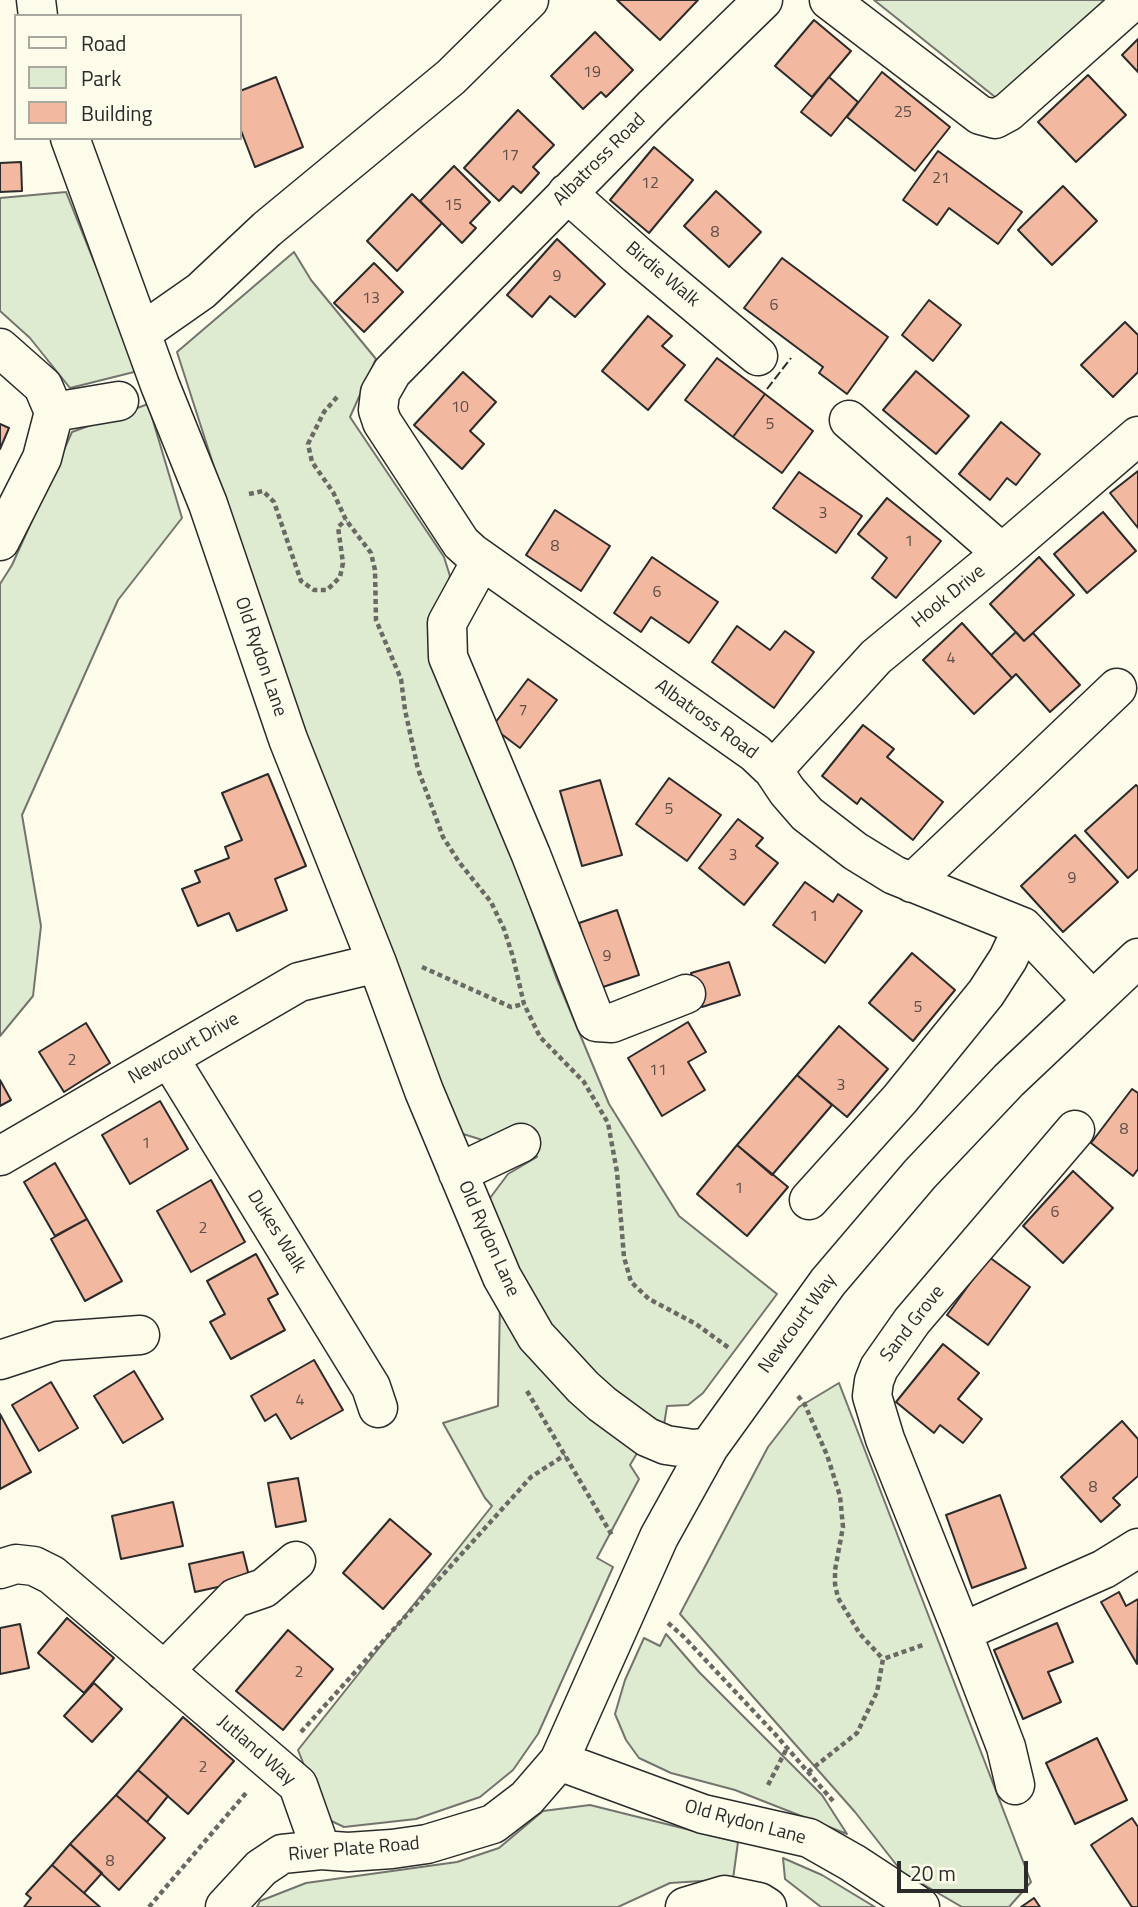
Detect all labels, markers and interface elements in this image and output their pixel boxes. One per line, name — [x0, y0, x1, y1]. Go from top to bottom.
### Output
legend — [14, 14, 242, 140]
text: Road — [81, 27, 126, 59]
text: Park — [81, 62, 121, 94]
house number: 19 — [583, 63, 601, 83]
text: Building — [81, 97, 152, 129]
house number: 25 — [894, 103, 912, 123]
street label: Albatross Road — [549, 109, 651, 211]
house number: 17 — [501, 146, 519, 166]
house number: 21 — [932, 169, 950, 189]
house number: 12 — [641, 174, 659, 194]
house number: 15 — [444, 196, 462, 216]
house number: 8 — [711, 223, 719, 243]
street label: Birdie Walk — [620, 237, 704, 313]
house number: 9 — [553, 267, 561, 287]
house number: 13 — [362, 289, 380, 309]
house number: 6 — [770, 296, 778, 316]
house number: 10 — [451, 398, 469, 418]
house number: 5 — [766, 415, 774, 435]
house number: 3 — [819, 504, 827, 524]
house number: 1 — [905, 532, 913, 552]
house number: 8 — [551, 537, 559, 557]
street label: Hook Drive — [908, 561, 990, 633]
house number: 6 — [653, 583, 661, 603]
street label: Old Rydon Lane — [229, 594, 291, 720]
house number: 4 — [947, 649, 955, 669]
street label: Albatross Road — [650, 675, 762, 765]
house number: 7 — [519, 701, 527, 721]
house number: 5 — [665, 800, 673, 820]
house number: 3 — [729, 846, 737, 866]
house number: 9 — [1068, 869, 1076, 889]
house number: 1 — [810, 907, 818, 927]
house number: 9 — [603, 947, 611, 967]
house number: 5 — [914, 998, 922, 1018]
street label: Newcourt Drive — [125, 1008, 243, 1090]
house number: 2 — [68, 1051, 76, 1071]
house number: 11 — [649, 1061, 667, 1081]
house number: 3 — [837, 1076, 845, 1096]
house number: 8 — [1120, 1120, 1128, 1140]
house number: 1 — [142, 1134, 150, 1154]
street label: Old Rydon Lane — [452, 1177, 524, 1301]
house number: 1 — [735, 1179, 743, 1199]
street label: Dukes Walk — [242, 1186, 310, 1278]
house number: 6 — [1051, 1203, 1059, 1223]
house number: 2 — [199, 1219, 207, 1239]
street label: Newcourt Way — [754, 1270, 842, 1378]
street label: Sand Grove — [876, 1281, 950, 1367]
house number: 4 — [296, 1391, 304, 1411]
house number: 8 — [1089, 1478, 1097, 1498]
house number: 2 — [295, 1663, 303, 1683]
street label: Jutland Way — [212, 1711, 300, 1791]
house number: 2 — [199, 1758, 207, 1778]
street label: Old Rydon Lane — [682, 1796, 808, 1850]
street label: River Plate Road — [287, 1833, 421, 1867]
scale bar — [900, 1848, 1031, 1892]
house number: 8 — [106, 1852, 114, 1872]
text: 20 m — [910, 1857, 956, 1889]

